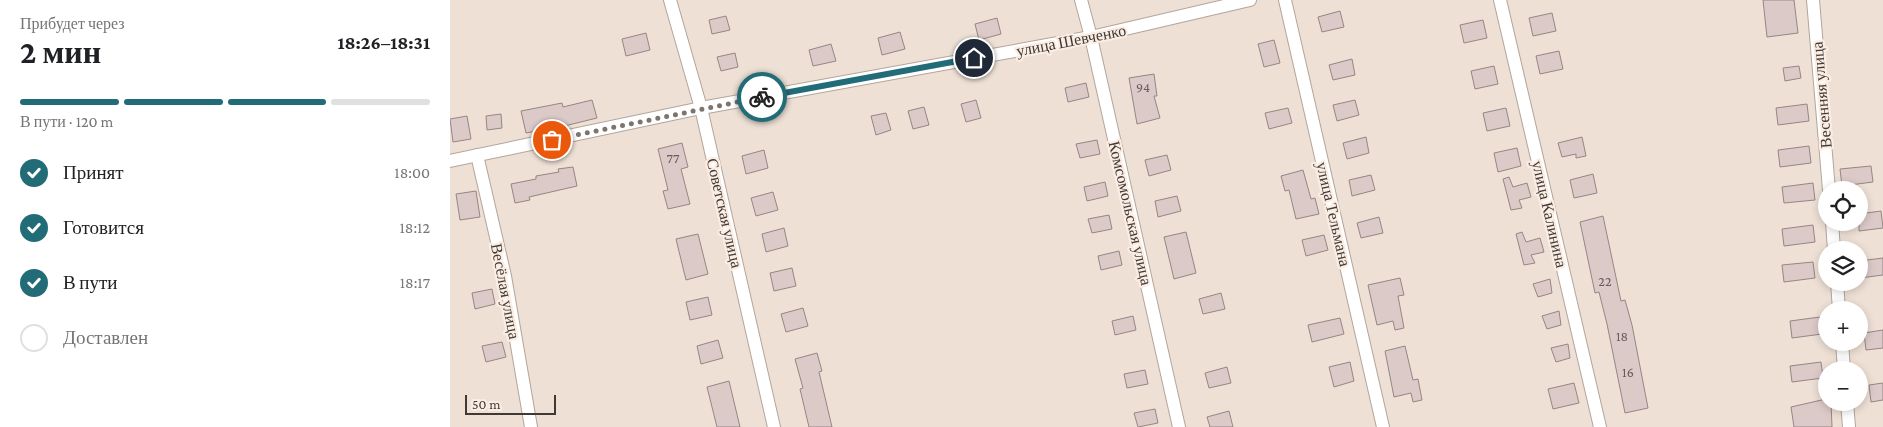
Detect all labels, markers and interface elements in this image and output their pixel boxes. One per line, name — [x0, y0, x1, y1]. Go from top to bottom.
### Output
text: Прибудет через — [20, 15, 125, 32]
street label: улица Шевченко — [1015, 22, 1128, 60]
text: 18:26–18:31 — [337, 32, 430, 53]
text: 2 мин — [20, 34, 101, 70]
pin — [953, 37, 995, 79]
street label: Весенняя улица — [1808, 41, 1836, 149]
icon: home — [960, 44, 988, 72]
courier — [737, 72, 787, 122]
house number: 94 — [1136, 79, 1150, 95]
icon: bike — [748, 83, 776, 111]
text: В пути · 120 m — [20, 113, 113, 130]
pin — [531, 119, 573, 161]
icon: bag — [538, 126, 566, 154]
street label: Комсомольская улица — [1105, 139, 1155, 287]
house number: 77 — [667, 150, 680, 166]
street label: Советская улица — [703, 157, 745, 270]
icon: check — [20, 159, 48, 187]
street label: улица Калинина — [1528, 159, 1570, 270]
street label: улица Тельмана — [1312, 160, 1354, 268]
text: Принят — [63, 162, 124, 183]
text: 18:00 — [394, 164, 430, 181]
map controls — [1818, 181, 1868, 411]
button: locate — [1818, 181, 1868, 231]
icon: check — [20, 214, 48, 242]
text: Готовится — [63, 217, 144, 238]
text: 18:12 — [399, 219, 430, 236]
button: layers — [1818, 241, 1868, 291]
street label: Весёлая улица — [487, 242, 523, 341]
icon: check — [20, 269, 48, 297]
text: В пути — [63, 272, 117, 293]
house number: 22 — [1598, 273, 1612, 289]
text: 18:17 — [400, 274, 430, 291]
button: + — [1818, 301, 1868, 351]
text: Доставлен — [63, 327, 148, 348]
house number: 18 — [1616, 328, 1628, 344]
button: − — [1818, 361, 1868, 411]
house number: 16 — [1622, 364, 1634, 380]
scale bar — [465, 392, 556, 415]
text: 50 m — [472, 396, 500, 412]

